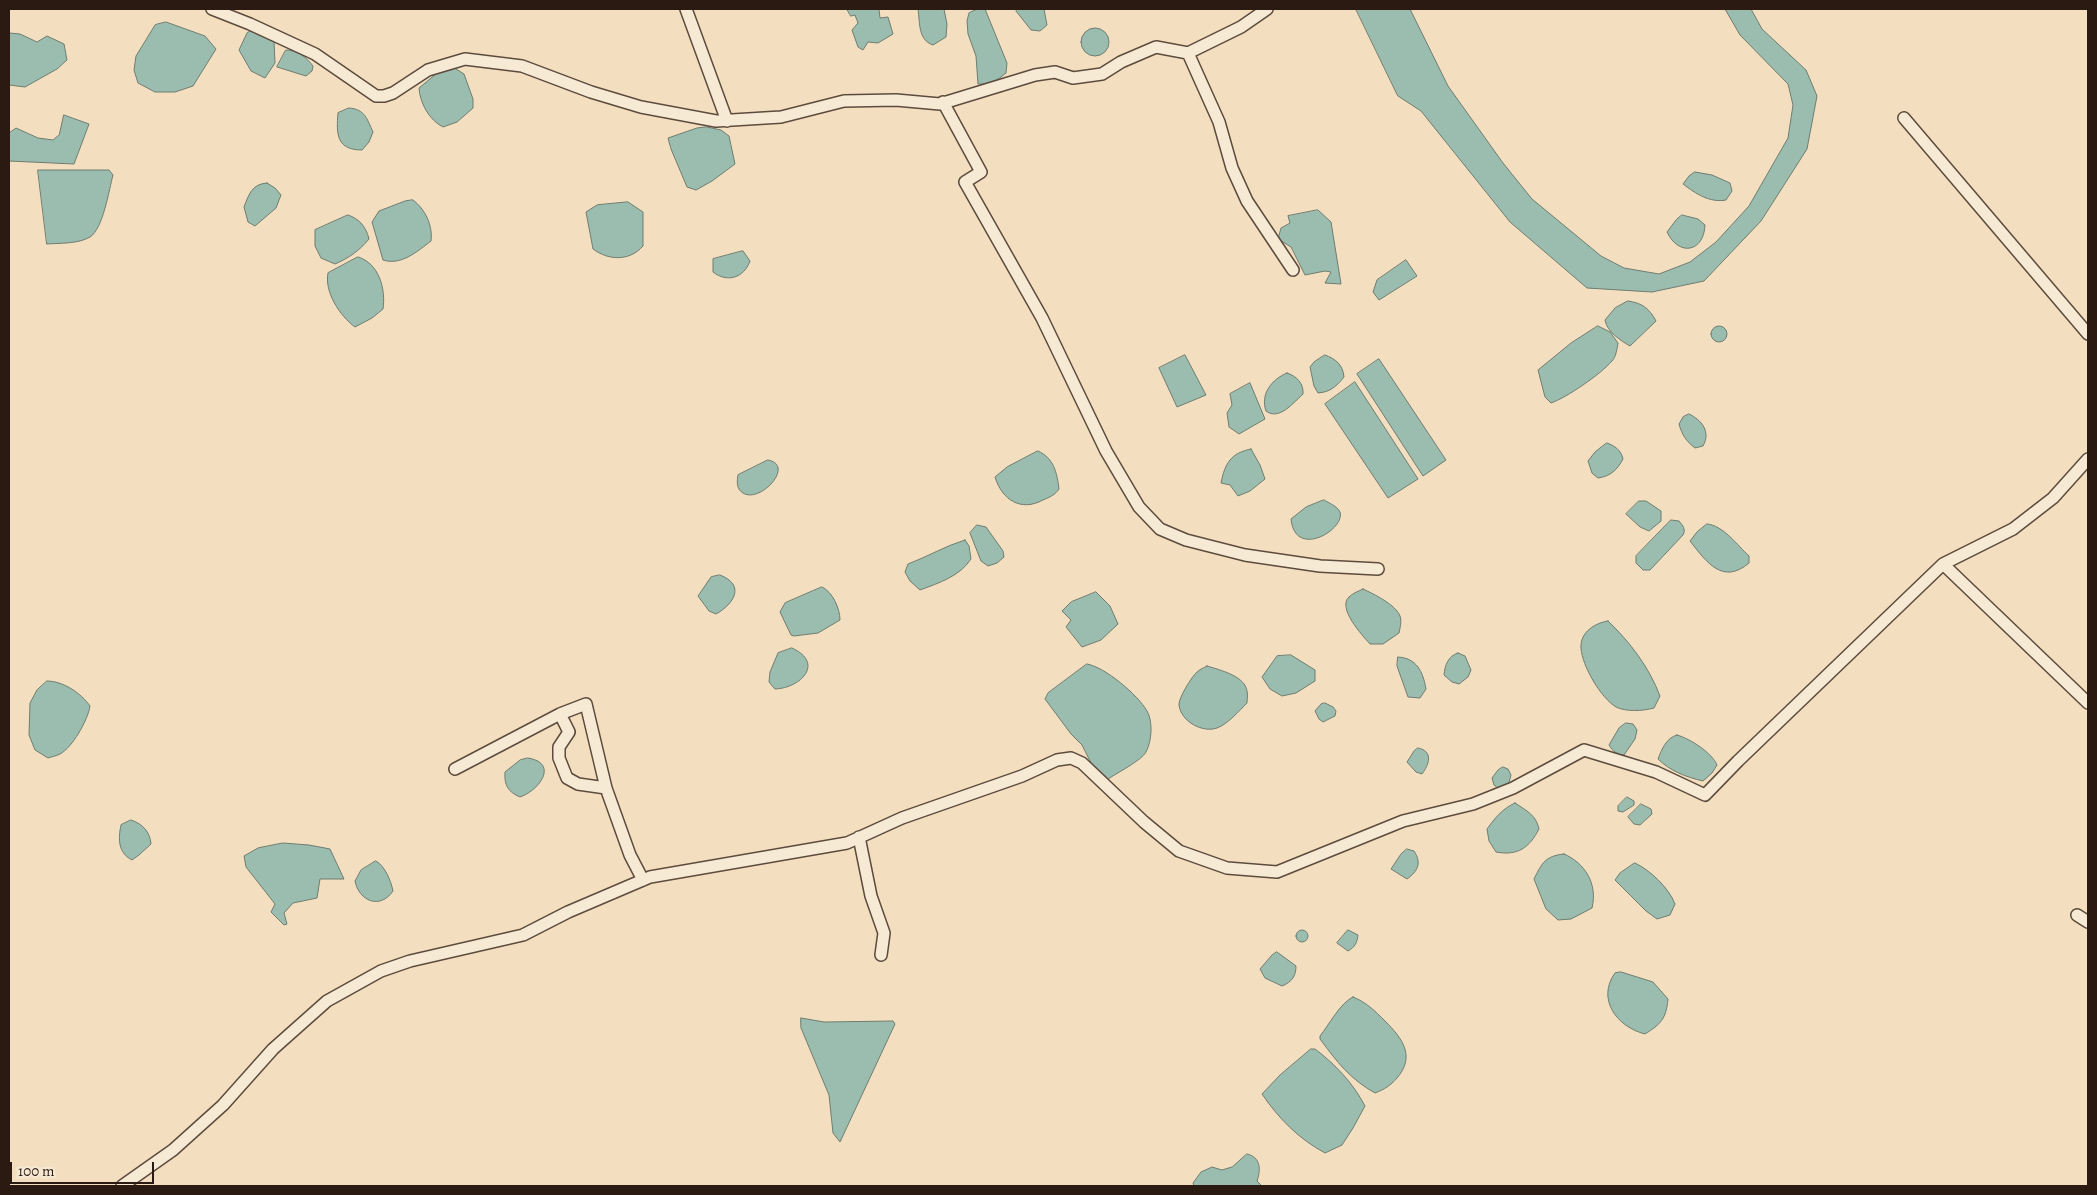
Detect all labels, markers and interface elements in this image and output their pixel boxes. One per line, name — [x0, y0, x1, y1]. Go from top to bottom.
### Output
scale bar — [12, 1152, 156, 1184]
text: 100 m — [18, 1161, 55, 1181]

